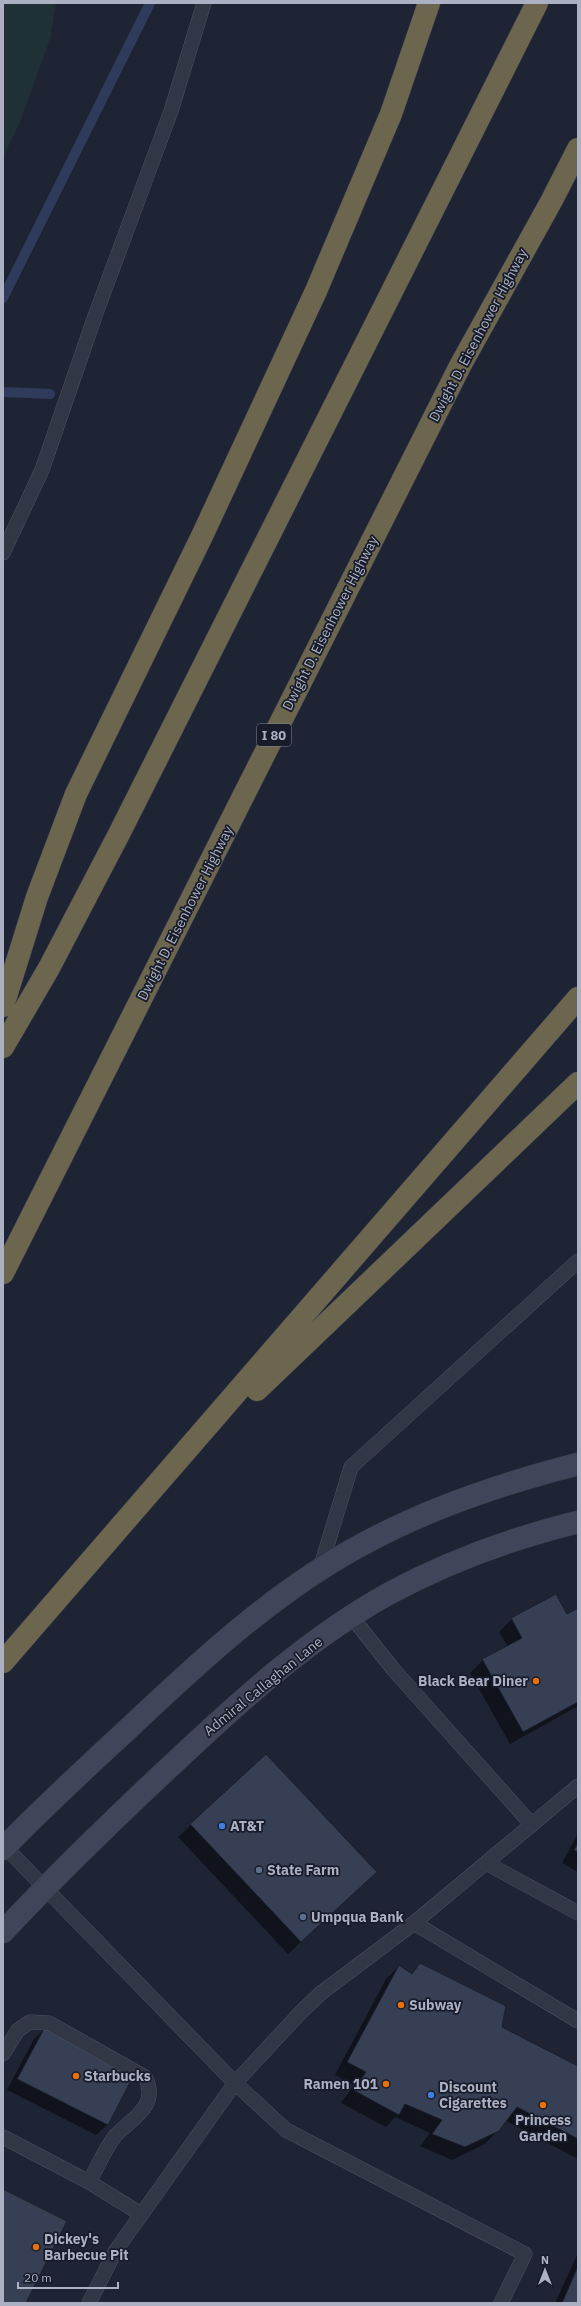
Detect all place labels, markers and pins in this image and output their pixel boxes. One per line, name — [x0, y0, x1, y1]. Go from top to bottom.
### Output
place label: Black Bear Diner — [418, 1672, 528, 1690]
marker: Black Bear Diner — [531, 1676, 541, 1686]
place label: AT&T — [230, 1817, 264, 1835]
marker: AT&T — [217, 1821, 227, 1831]
place label: State Farm — [267, 1861, 339, 1879]
marker: State Farm — [254, 1865, 264, 1875]
place label: Umpqua Bank — [311, 1908, 405, 1926]
marker: Umpqua Bank — [298, 1912, 308, 1922]
place label: Subway — [409, 1996, 462, 2014]
marker: Subway — [396, 2000, 406, 2010]
place label: Starbucks — [84, 2067, 151, 2085]
marker: Starbucks — [71, 2071, 81, 2081]
place label: Ramen 101 — [304, 2075, 379, 2093]
place label: Discount Cigarettes — [439, 2078, 507, 2112]
marker: Ramen 101 — [381, 2079, 391, 2089]
marker: Discount Cigarettes — [426, 2090, 436, 2100]
marker: Princess Garden — [538, 2100, 548, 2110]
place label: Princess Garden — [515, 2111, 571, 2145]
place label: Dickey's Barbecue Pit — [44, 2230, 129, 2264]
marker: Dickey's Barbecue Pit — [31, 2242, 41, 2252]

